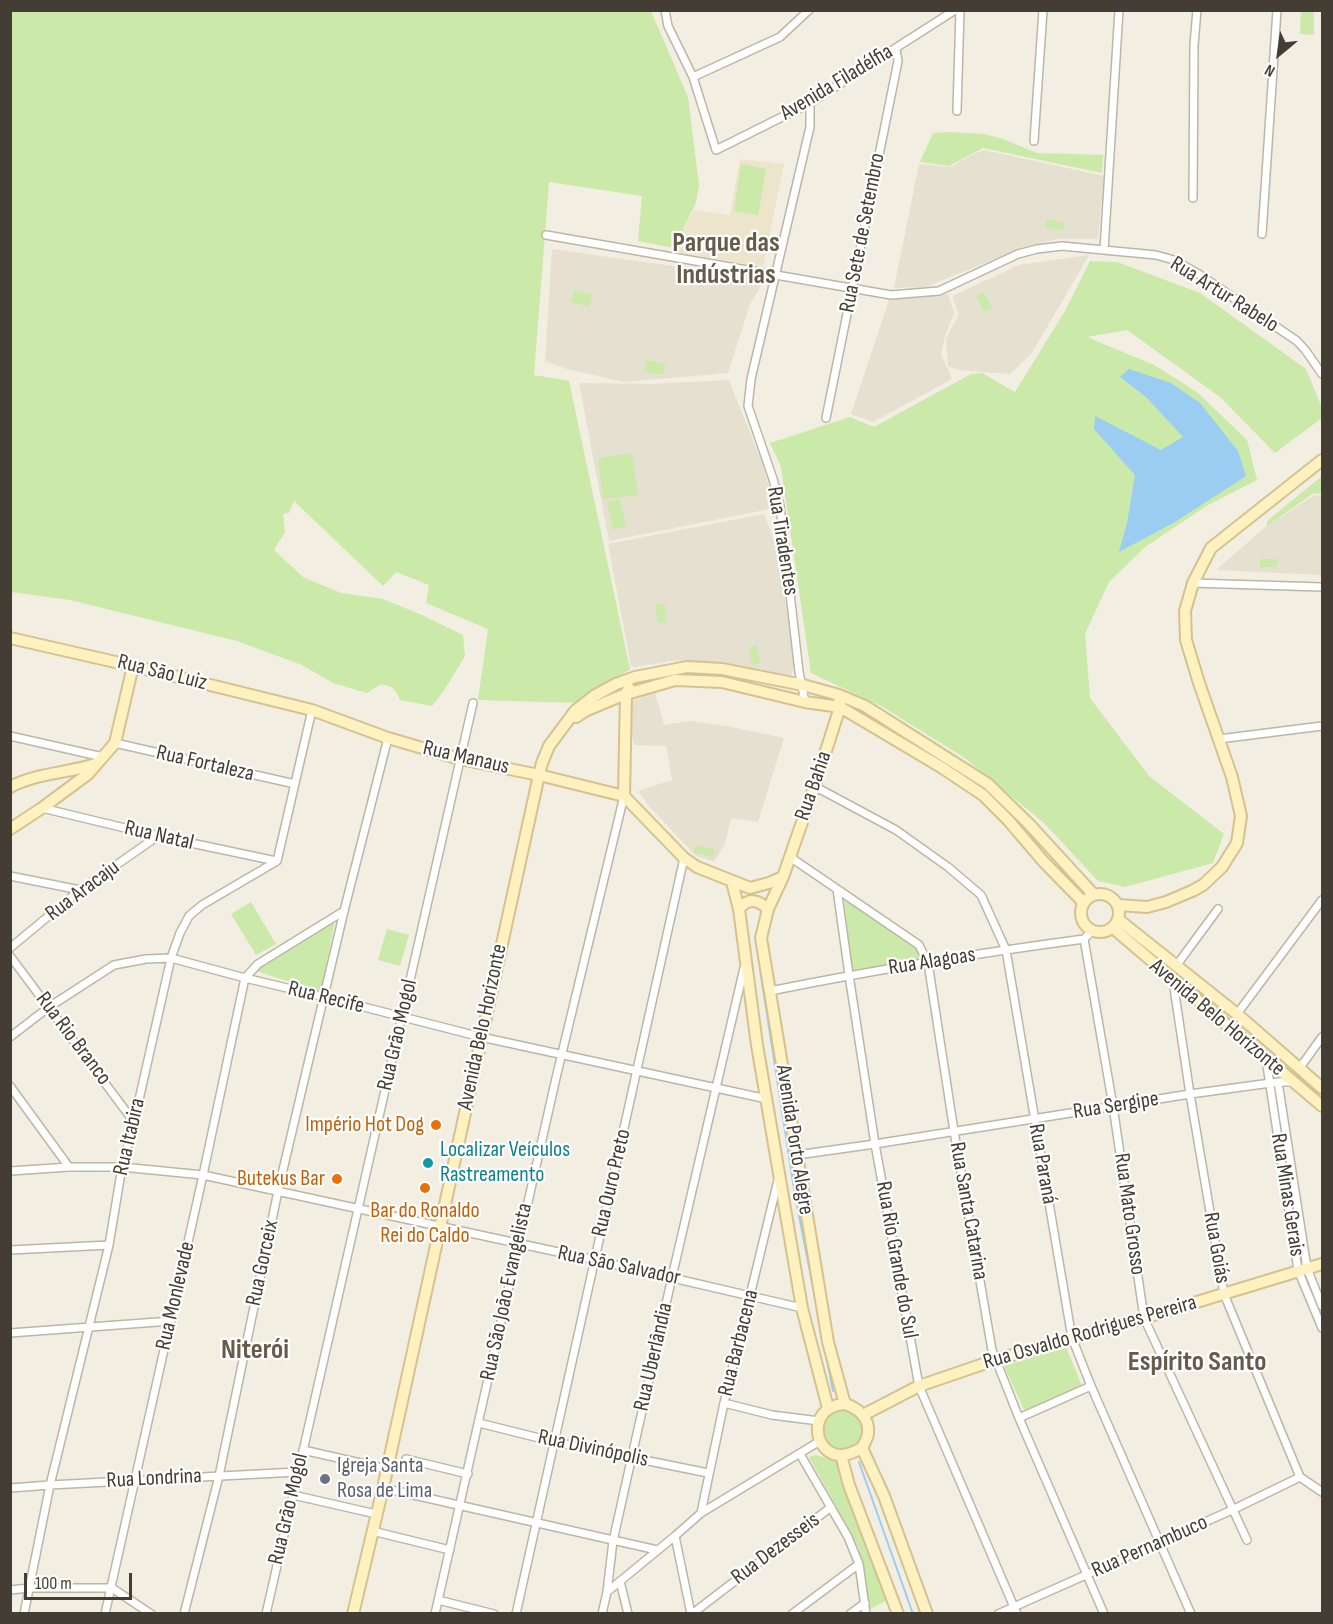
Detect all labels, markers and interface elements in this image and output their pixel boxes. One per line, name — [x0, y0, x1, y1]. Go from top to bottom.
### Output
north arrow — [1249, 24, 1309, 84]
street label: Avenida Filadélfia — [776, 39, 898, 127]
text: N — [1262, 60, 1278, 81]
street label: Rua Sete de Setembro — [835, 151, 891, 315]
district label: Parque das Indústrias — [672, 227, 780, 293]
street label: Rua Artur Rabelo — [1165, 251, 1283, 339]
street label: Rua Tiradentes — [760, 485, 804, 597]
street label: Rua São Luiz — [115, 649, 209, 697]
street label: Rua Manaus — [420, 735, 512, 781]
street label: Rua Fortaleza — [154, 740, 256, 788]
street label: Rua Bahia — [790, 748, 838, 824]
street label: Rua Natal — [122, 815, 196, 857]
street label: Rua Aracaju — [41, 855, 125, 927]
street label: Avenida Belo Horizonte — [453, 942, 513, 1112]
street label: Rua Alagoas — [887, 942, 977, 982]
street label: Avenida Belo Horizonte — [1144, 954, 1290, 1082]
street label: Rua Recife — [285, 976, 367, 1020]
street label: Rua Grão Mogol — [372, 977, 424, 1093]
street label: Rua Rio Branco — [29, 987, 117, 1091]
street label: Avenida Porto Alegre — [769, 1063, 819, 1217]
street label: Rua Sergipe — [1071, 1086, 1161, 1126]
street label: Rua Itabira — [108, 1096, 152, 1178]
place label: Império Hot Dog — [305, 1112, 424, 1138]
marker: Império Hot Dog — [429, 1118, 443, 1132]
street label: Rua Paraná — [1022, 1122, 1062, 1206]
street label: Rua Ouro Preto — [587, 1127, 637, 1239]
street label: Rua Minas Gerais — [1264, 1132, 1310, 1258]
place label: Localizar Veículos Rastreamento — [440, 1137, 570, 1188]
street label: Rua Santa Catarina — [943, 1140, 993, 1282]
street label: Rua Mato Grosso — [1107, 1151, 1151, 1277]
marker: Localizar Veículos Rastreamento — [421, 1156, 435, 1170]
place label: Butekus Bar — [237, 1166, 325, 1192]
marker: Butekus Bar — [330, 1172, 344, 1186]
street label: Rua Rio Grande do Sul — [869, 1179, 923, 1341]
marker: Bar do Ronaldo Rei do Caldo — [418, 1181, 432, 1195]
place label: Bar do Ronaldo Rei do Caldo — [370, 1198, 480, 1250]
street label: Rua São João Evangelista — [475, 1201, 539, 1383]
street label: Rua Goiás — [1197, 1210, 1235, 1286]
street label: Rua Gorceix — [241, 1218, 285, 1308]
street label: Rua Monlevade — [151, 1239, 201, 1353]
street label: Rua São Salvador — [555, 1240, 683, 1292]
street label: Rua Barbacena — [713, 1287, 765, 1399]
street label: Rua Osvaldo Rodrigues Pereira — [980, 1290, 1200, 1376]
street label: Rua Uberlândia — [629, 1300, 679, 1414]
district label: Niterói — [221, 1334, 289, 1368]
district label: Espírito Santo — [1128, 1346, 1266, 1380]
street label: Rua Divinópolis — [535, 1424, 651, 1474]
street label: Rua Grão Mogol — [263, 1451, 315, 1567]
place label: Igreja Santa Rosa de Lima — [337, 1453, 432, 1504]
street label: Rua Londrina — [106, 1463, 202, 1495]
marker: Igreja Santa Rosa de Lima — [318, 1472, 332, 1486]
street label: Rua Dezesseis — [727, 1507, 825, 1591]
street label: Rua Pernambuco — [1088, 1510, 1212, 1584]
scale bar — [27, 1561, 135, 1599]
text: 100 m — [35, 1573, 72, 1594]

